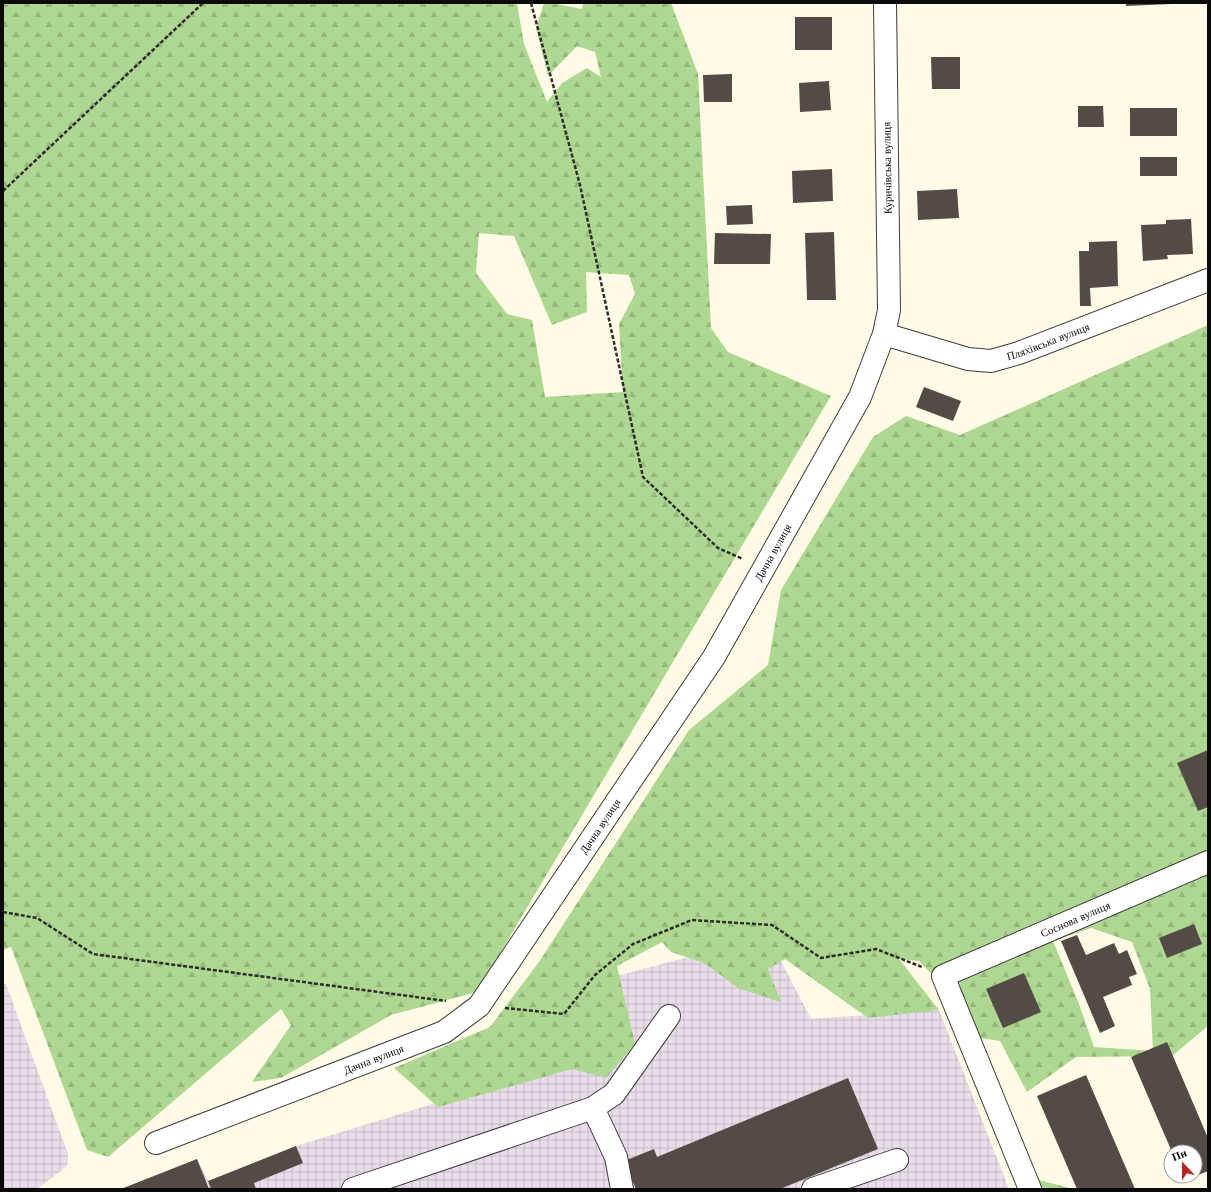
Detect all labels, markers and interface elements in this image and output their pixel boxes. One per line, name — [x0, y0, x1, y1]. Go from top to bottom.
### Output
street label: Куричівська вулиця — [879, 122, 895, 214]
street label: Пляхівська вулиця — [1005, 319, 1091, 363]
street label: Дачна вулиця — [751, 521, 794, 584]
street label: Дачна вулиця — [576, 796, 624, 857]
street label: Соснова вулиця — [1038, 898, 1112, 940]
street label: Дачна вулиця — [341, 1041, 406, 1077]
north arrow — [1163, 1144, 1203, 1184]
text: Пн — [1170, 1145, 1189, 1164]

